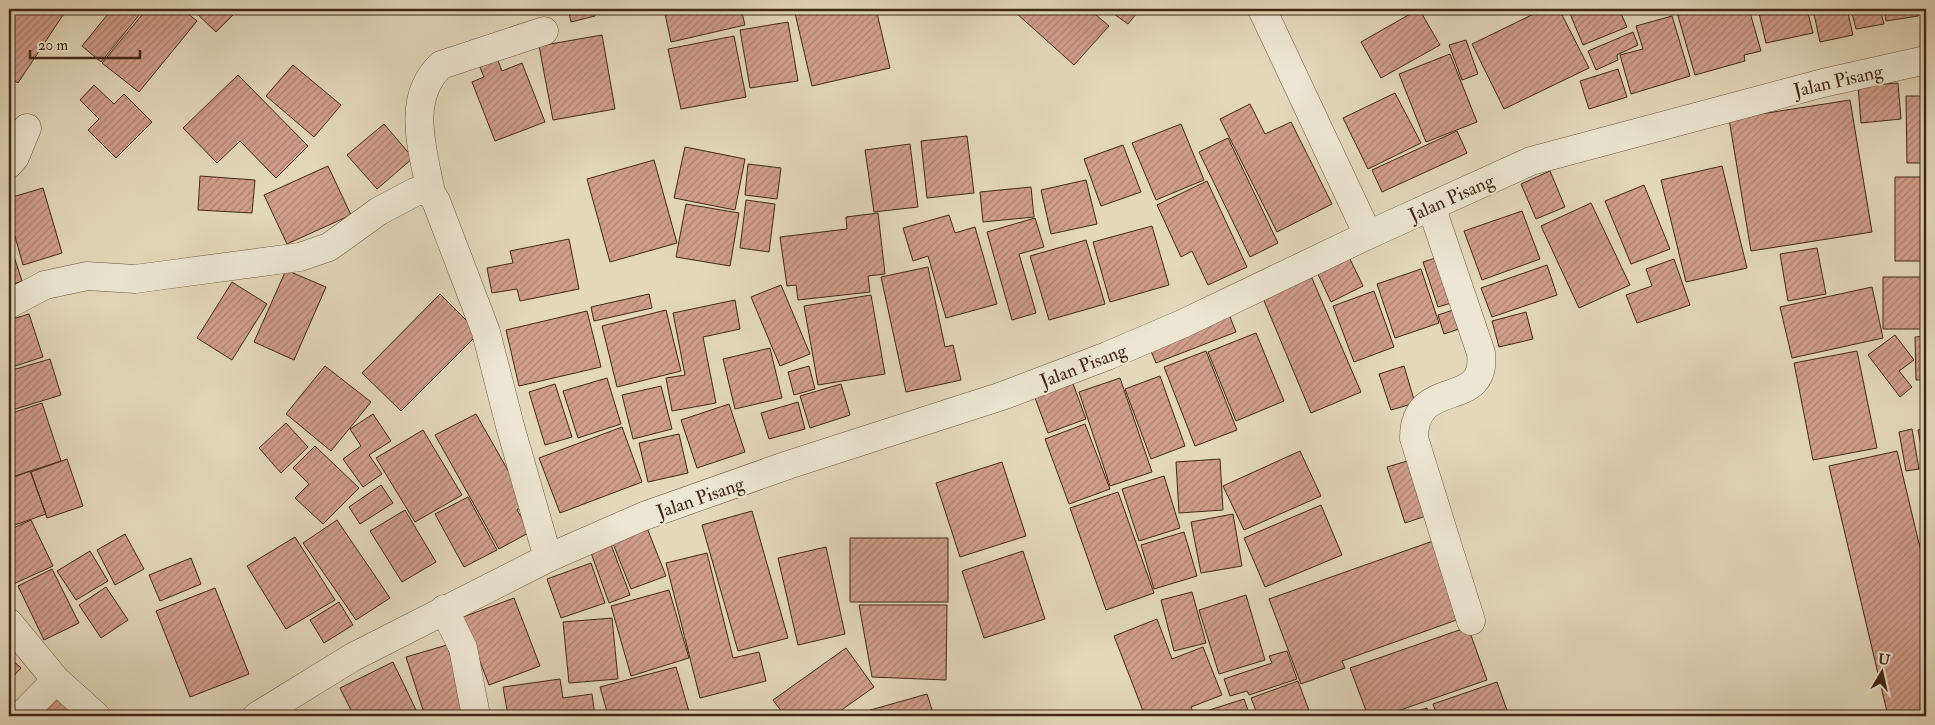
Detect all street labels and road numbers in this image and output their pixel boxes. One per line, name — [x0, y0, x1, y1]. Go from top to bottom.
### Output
street label: Jalan Pisang — [1790, 59, 1886, 103]
street label: Jalan Pisang — [1404, 168, 1499, 228]
street label: Jalan Pisang — [1036, 338, 1131, 394]
street label: Jalan Pisang — [652, 472, 748, 524]

